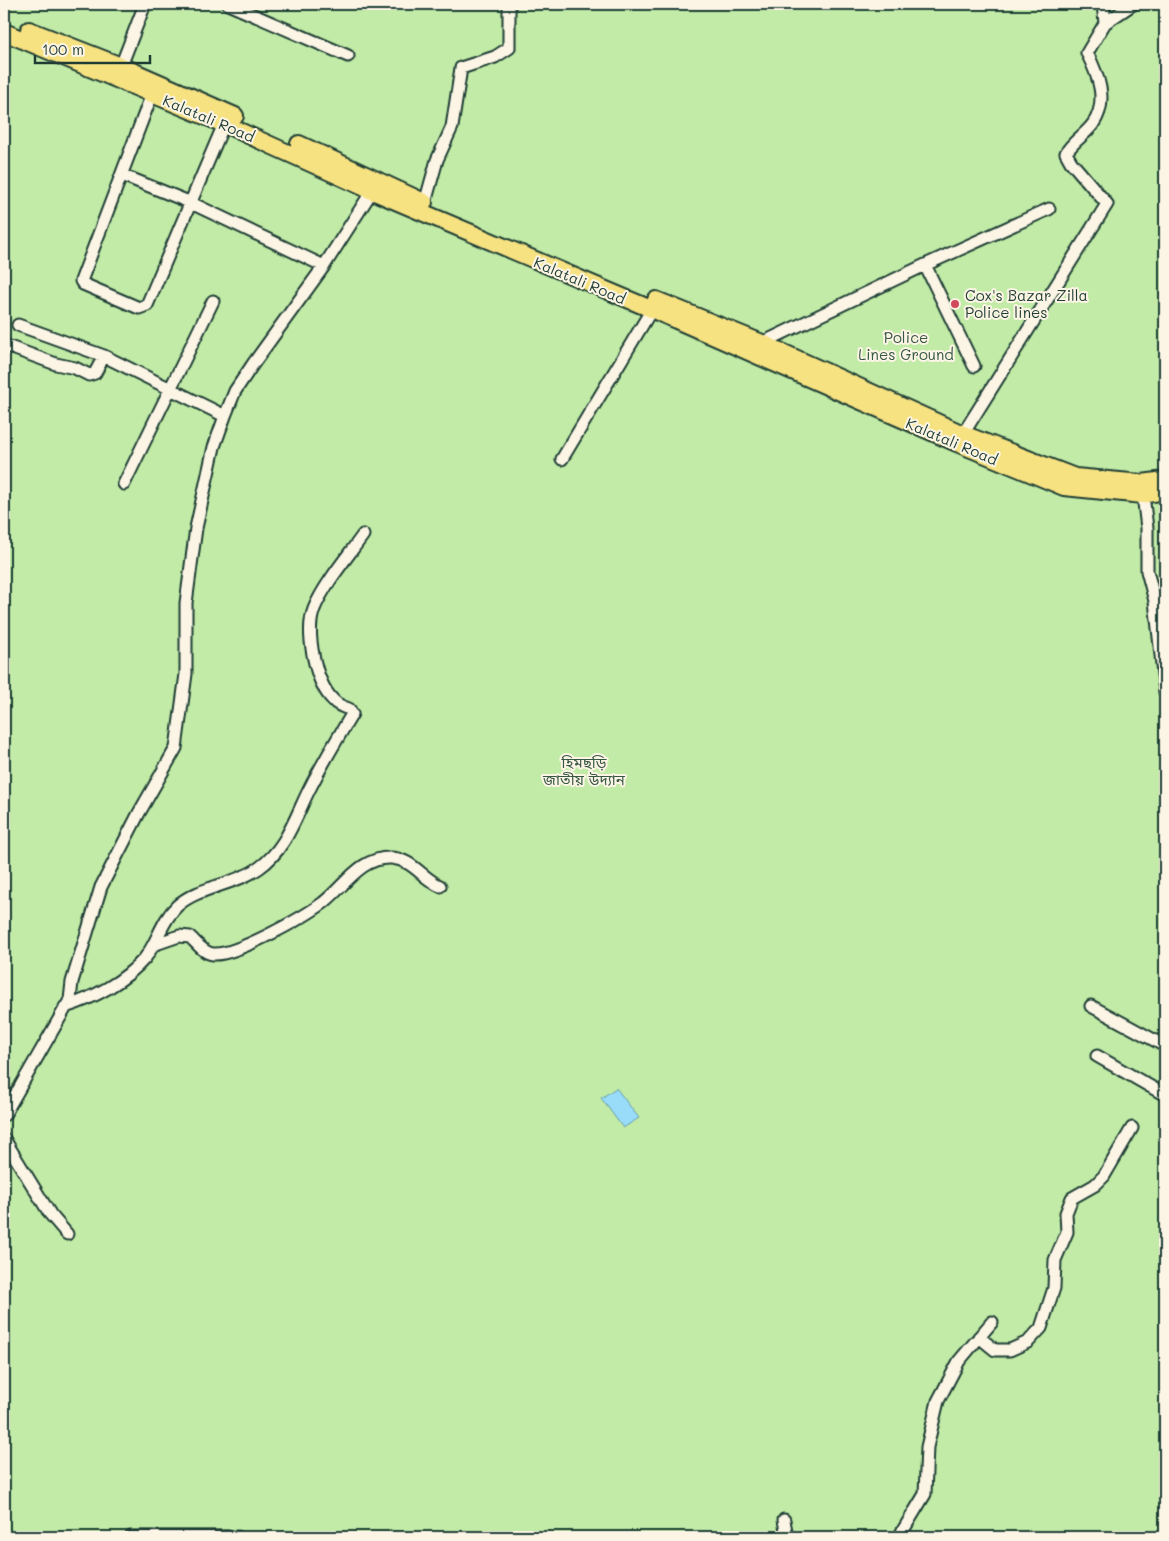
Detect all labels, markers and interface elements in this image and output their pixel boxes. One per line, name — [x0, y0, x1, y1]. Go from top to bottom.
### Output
scale bar — [35, 32, 150, 64]
text: 100 m — [42, 39, 84, 59]
street label: Kalatali Road — [160, 90, 258, 146]
street label: Kalatali Road — [531, 252, 629, 308]
place label: Cox's Bazar Zilla Police lines — [965, 285, 1088, 322]
marker: Cox's Bazar Zilla Police lines — [949, 298, 961, 310]
park label: Police Lines Ground — [858, 327, 954, 364]
street label: Kalatali Road — [903, 413, 1001, 469]
park label: হিমছড়ি জাতীয় উদ্যান — [542, 752, 626, 789]

